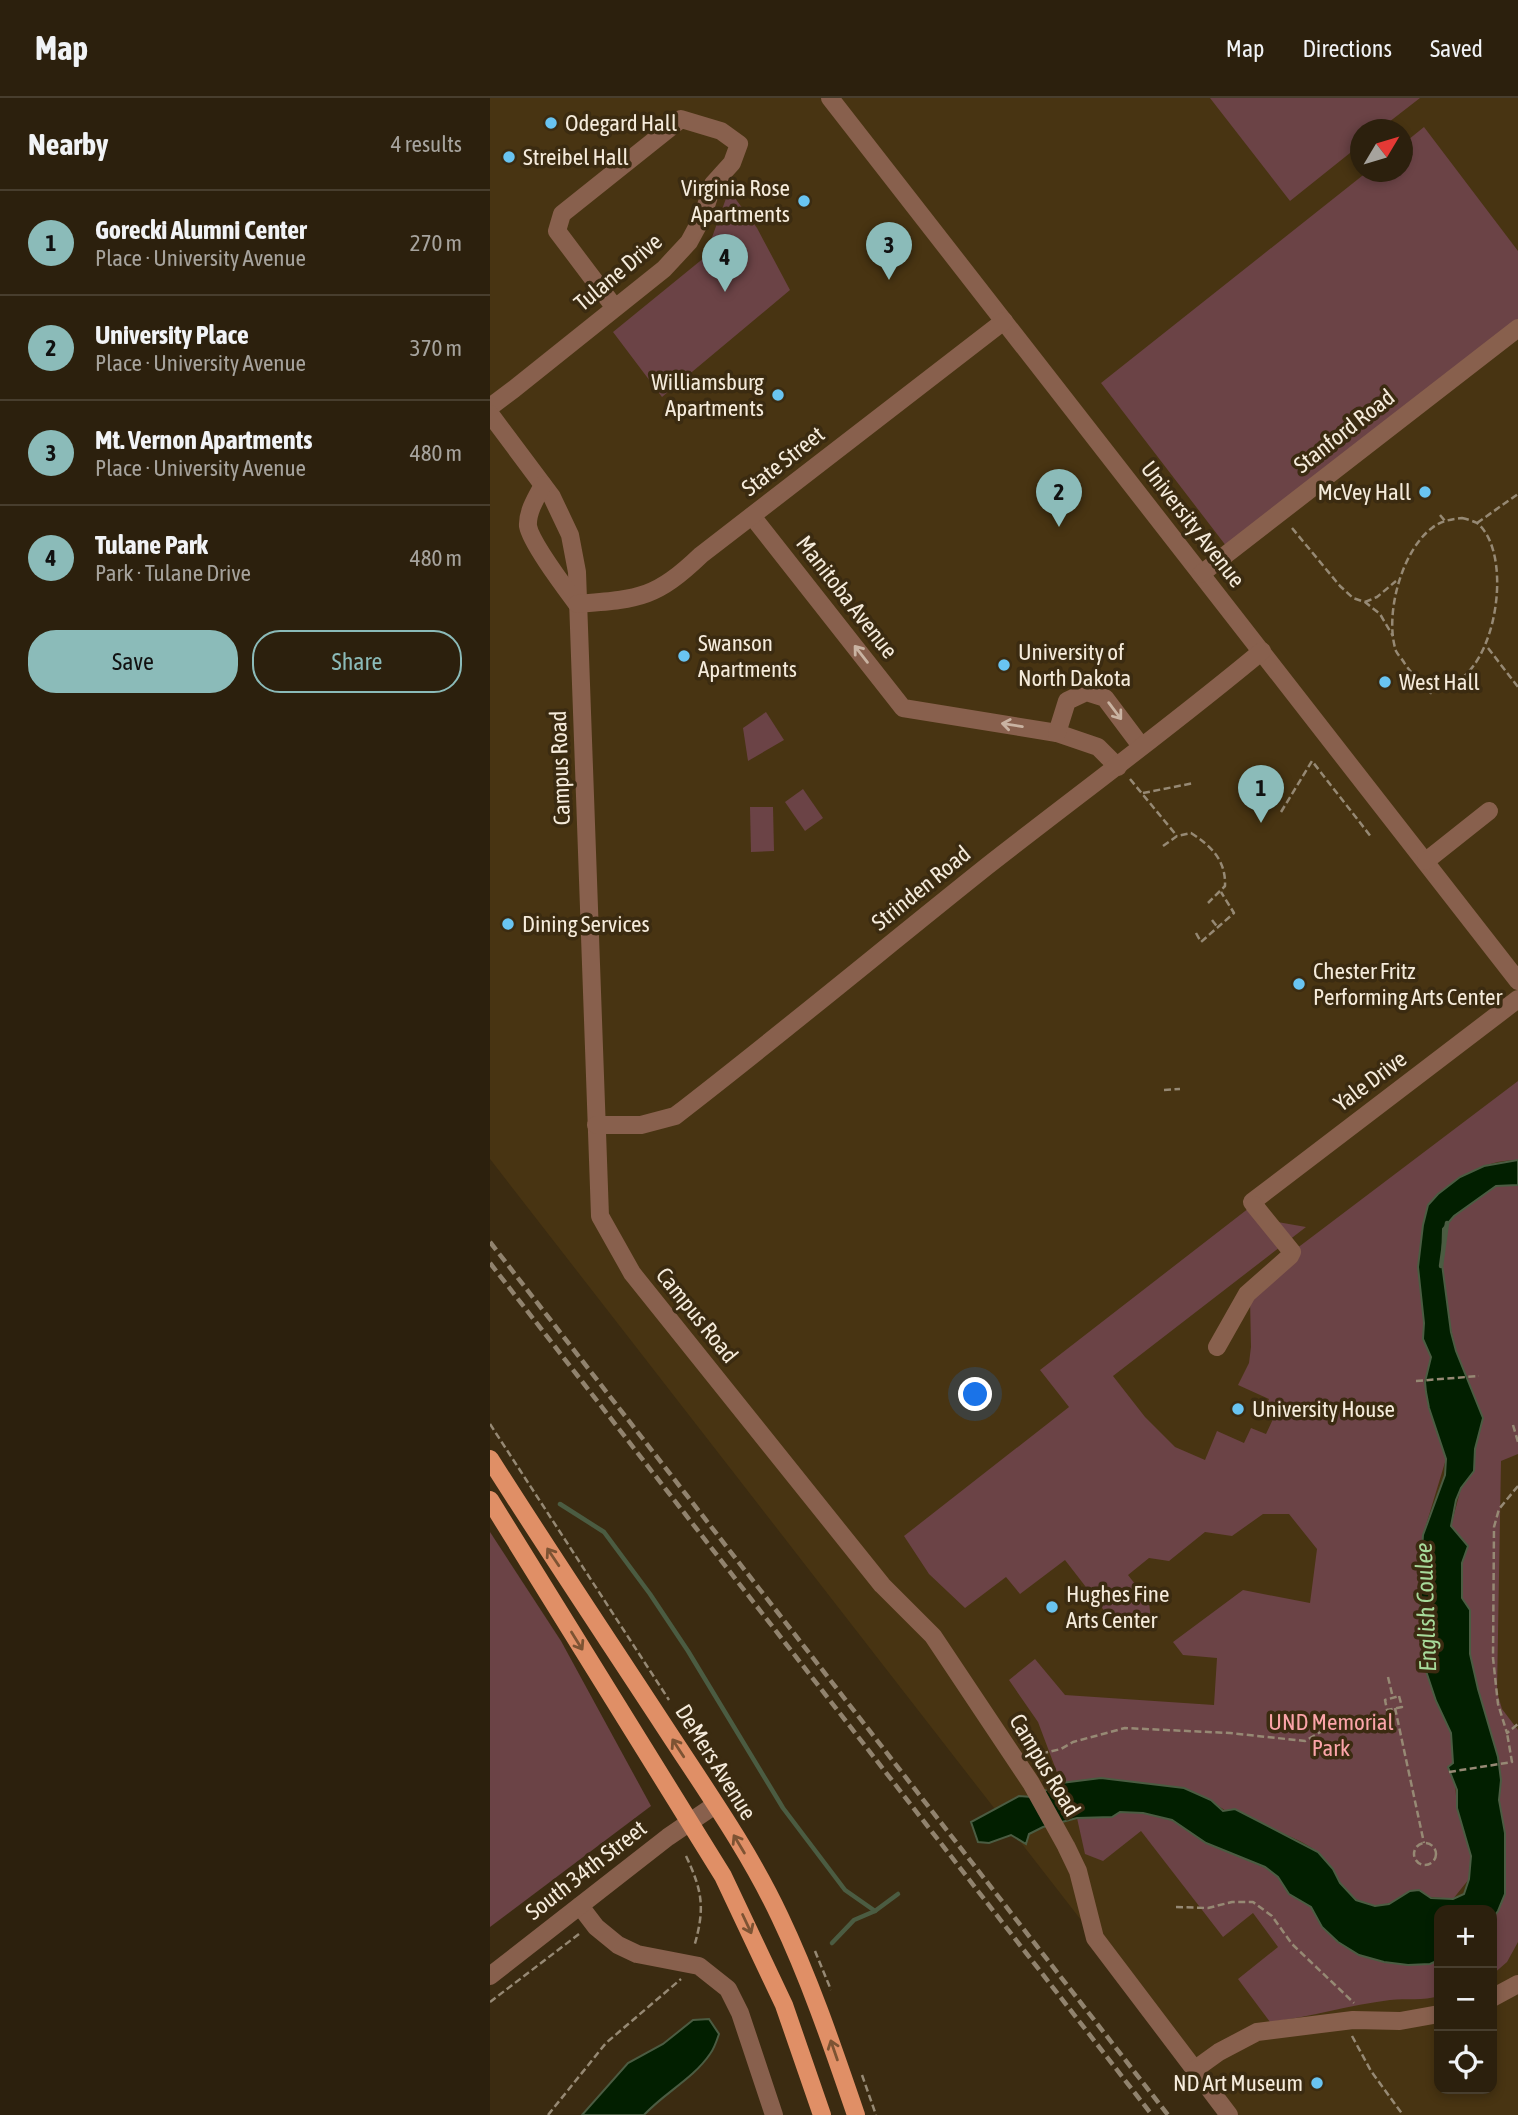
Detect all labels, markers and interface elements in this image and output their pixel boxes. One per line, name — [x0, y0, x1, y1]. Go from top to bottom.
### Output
text: Map — [35, 29, 88, 67]
text: Map — [1226, 35, 1264, 62]
text: Directions — [1302, 35, 1392, 62]
text: Saved — [1430, 35, 1483, 62]
place label: Odegard Hall — [565, 110, 677, 136]
marker: Odegard Hall — [543, 115, 559, 131]
north arrow — [1350, 119, 1413, 182]
text: Nearby — [28, 127, 108, 161]
text: 4 results — [391, 131, 462, 157]
place label: Streibel Hall — [523, 144, 629, 170]
marker: Streibel Hall — [501, 149, 517, 165]
place label: Virginia Rose Apartments — [681, 175, 790, 227]
marker: Virginia Rose Apartments — [796, 193, 812, 209]
text: Gorecki Alumni Center — [95, 215, 307, 245]
pin: 3 — [866, 222, 912, 280]
street label: Tulane Drive — [569, 228, 667, 316]
text: 1 — [46, 230, 56, 256]
text: 270 m — [410, 230, 462, 256]
pin: 4 — [702, 234, 748, 292]
text: Place · University Avenue — [95, 245, 306, 271]
text: University Place — [95, 320, 249, 350]
text: 2 — [46, 335, 56, 361]
text: 370 m — [410, 335, 462, 361]
text: Place · University Avenue — [95, 350, 306, 376]
place label: Williamsburg Apartments — [651, 369, 764, 421]
street label: Stanford Road — [1289, 384, 1399, 478]
marker: Williamsburg Apartments — [770, 387, 786, 403]
street label: State Street — [737, 421, 829, 501]
text: Mt. Vernon Apartments — [95, 425, 312, 455]
text: 3 — [46, 440, 56, 466]
text: 480 m — [410, 440, 462, 466]
text: Place · University Avenue — [95, 455, 306, 481]
street label: University Avenue — [1136, 456, 1250, 592]
pin: 2 — [1036, 469, 1082, 527]
place label: McVey Hall — [1317, 479, 1411, 505]
marker: McVey Hall — [1417, 484, 1433, 500]
text: Tulane Park — [95, 530, 208, 560]
street label: Manitoba Avenue — [791, 531, 903, 663]
text: 4 — [46, 545, 56, 571]
text: 480 m — [410, 545, 462, 571]
text: Park · Tulane Drive — [95, 560, 251, 586]
button: Save — [28, 630, 238, 693]
button: Share — [252, 630, 462, 693]
place label: Swanson Apartments — [698, 630, 797, 682]
place label: University of North Dakota — [1018, 639, 1131, 691]
one-way arrow — [853, 646, 868, 664]
marker: Swanson Apartments — [676, 648, 692, 664]
marker: University of North Dakota — [996, 657, 1012, 673]
place label: West Hall — [1399, 669, 1480, 695]
marker: West Hall — [1377, 674, 1393, 690]
one-way arrow — [1108, 702, 1123, 720]
street label: Campus Road — [545, 710, 575, 826]
one-way arrow — [1001, 719, 1024, 732]
pin: 1 — [1238, 765, 1284, 823]
street label: Strinden Road — [867, 840, 975, 936]
place label: Dining Services — [522, 911, 650, 937]
marker: Dining Services — [500, 916, 516, 932]
place label: Chester Fritz Performing Arts Center — [1313, 958, 1504, 1010]
marker: Chester Fritz Performing Arts Center — [1291, 976, 1307, 992]
street label: Yale Drive — [1329, 1045, 1411, 1117]
street label: Campus Road — [651, 1262, 743, 1368]
your location — [958, 1377, 992, 1411]
place label: University House — [1252, 1396, 1395, 1422]
marker: University House — [1230, 1401, 1246, 1417]
water label: English Coulee — [1410, 1542, 1441, 1672]
one-way arrow — [546, 1548, 560, 1568]
place label: Hughes Fine Arts Center — [1066, 1581, 1169, 1633]
marker: Hughes Fine Arts Center — [1044, 1599, 1060, 1615]
one-way arrow — [571, 1631, 585, 1651]
street label: DeMers Avenue — [670, 1700, 762, 1824]
street label: Campus Road — [1004, 1709, 1086, 1821]
park label: UND Memorial Park — [1268, 1709, 1394, 1761]
one-way arrow — [671, 1738, 685, 1758]
street label: South 34th Street — [521, 1815, 651, 1925]
one-way arrow — [731, 1835, 745, 1855]
map controls — [1434, 1905, 1497, 2094]
button: + — [1434, 1905, 1497, 1968]
one-way arrow — [741, 1913, 754, 1934]
button: − — [1434, 1968, 1497, 2031]
button: locate — [1434, 2031, 1497, 2094]
one-way arrow — [827, 2040, 839, 2062]
place label: ND Art Museum — [1173, 2070, 1303, 2096]
marker: ND Art Museum — [1309, 2075, 1325, 2091]

